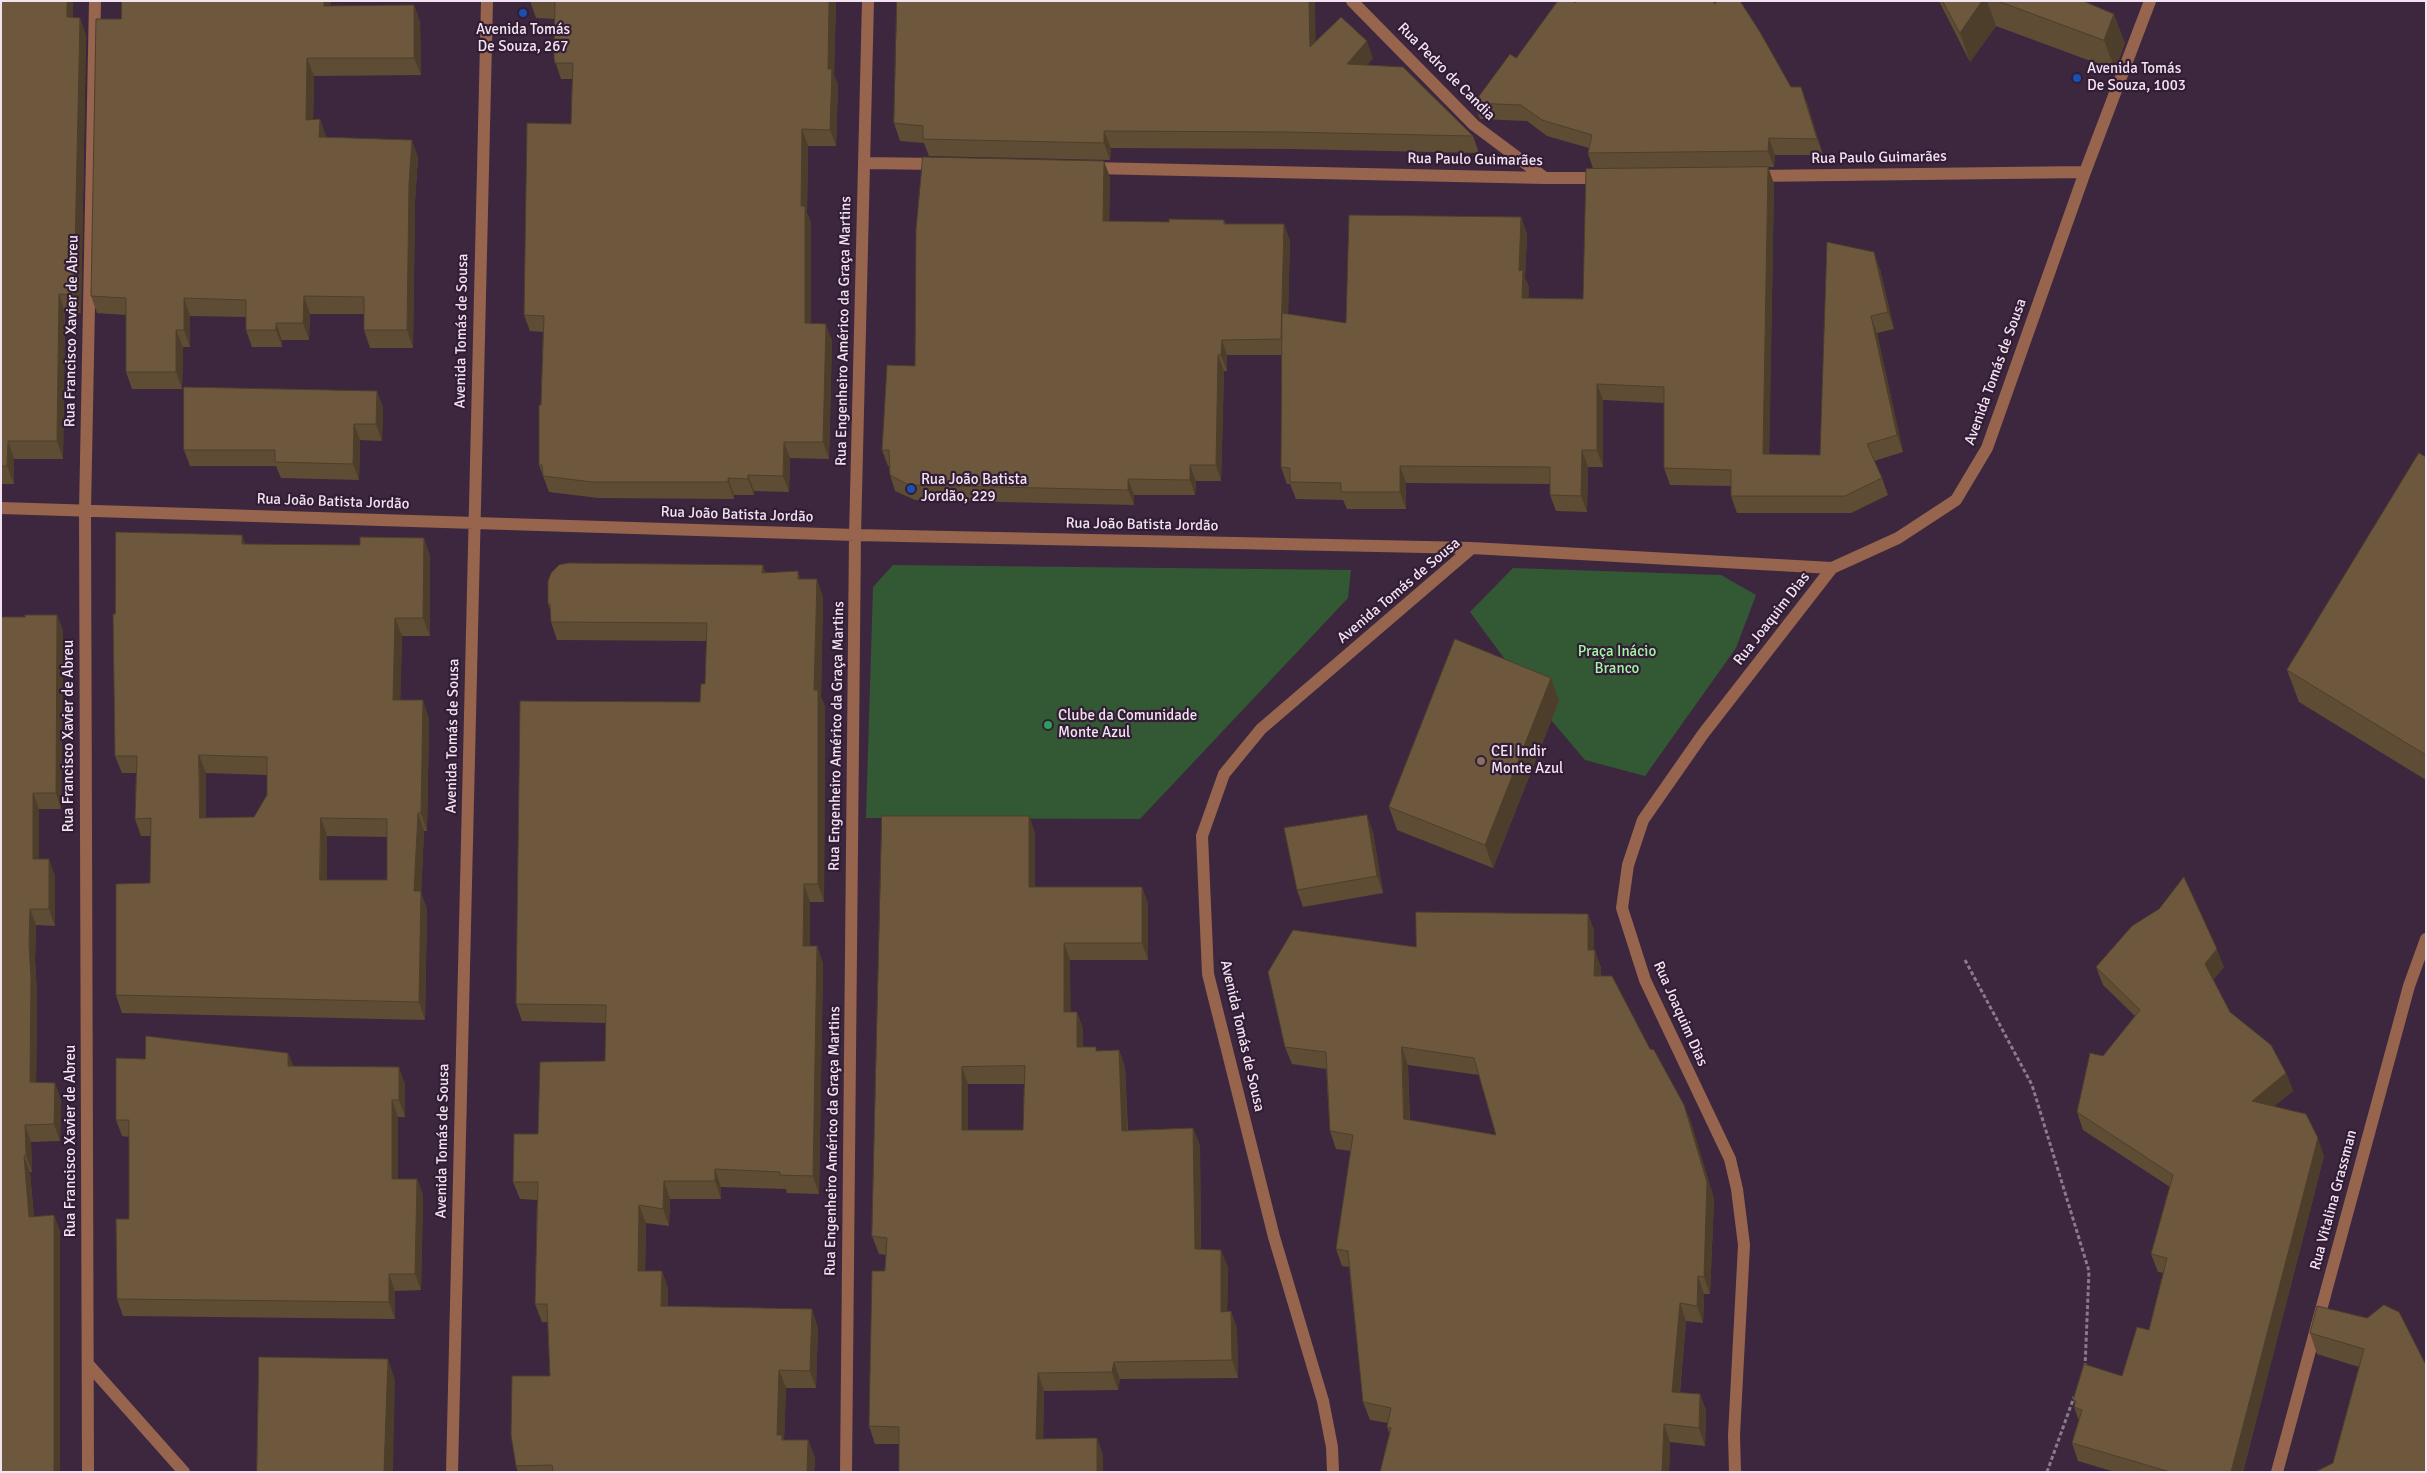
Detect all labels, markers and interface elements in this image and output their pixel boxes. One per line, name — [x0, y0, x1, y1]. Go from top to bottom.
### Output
marker: Avenida Tomás De Souza, 267 — [517, 7, 529, 19]
street label: Rua Pedro de Candia — [1393, 19, 1499, 125]
place label: Avenida Tomás De Souza, 267 — [476, 21, 570, 56]
place label: Avenida Tomás De Souza, 1003 — [2087, 60, 2186, 95]
marker: Avenida Tomás De Souza, 1003 — [2071, 72, 2083, 84]
street label: Rua Paulo Guimarães — [1811, 148, 1947, 168]
street label: Rua Paulo Guimarães — [1407, 150, 1543, 170]
street label: Rua Engenheiro Américo da Graça Martins — [833, 196, 855, 466]
street label: Rua Francisco Xavier de Abreu — [61, 235, 83, 427]
street label: Avenida Tomás de Sousa — [452, 253, 472, 409]
street label: Avenida Tomás de Sousa — [1961, 296, 2031, 448]
place label: Rua João Batista Jordão, 229 — [921, 471, 1027, 506]
marker: Rua João Batista Jordão, 229 — [905, 483, 917, 495]
street label: Rua João Batista Jordão — [256, 490, 410, 514]
street label: Rua João Batista Jordão — [660, 503, 814, 527]
street label: Rua João Batista Jordão — [1065, 515, 1219, 535]
street label: Avenida Tomás de Sousa — [1334, 534, 1464, 648]
street label: Rua Joaquim Dias — [1730, 569, 1814, 669]
street label: Rua Engenheiro Américo da Graça Martins — [826, 601, 848, 871]
street label: Rua Francisco Xavier de Abreu — [60, 640, 78, 832]
park label: Praça Inácio Branco — [1578, 643, 1656, 678]
street label: Avenida Tomás de Sousa — [443, 658, 463, 814]
place label: Clube da Comunidade Monte Azul — [1058, 707, 1197, 742]
marker: Clube da Comunidade Monte Azul — [1042, 719, 1054, 731]
place label: CEI Indir Monte Azul — [1491, 743, 1563, 778]
marker: CEI Indir Monte Azul — [1475, 755, 1487, 767]
street label: Avenida Tomás de Sousa — [1216, 959, 1268, 1113]
street label: Rua Joaquim Dias — [1649, 959, 1711, 1069]
street label: Rua Engenheiro Américo da Graça Martins — [822, 1006, 844, 1276]
street label: Rua Francisco Xavier de Abreu — [62, 1045, 80, 1237]
street label: Avenida Tomás de Sousa — [433, 1063, 453, 1219]
street label: Rua Vitalina Grassman — [2307, 1128, 2361, 1272]

